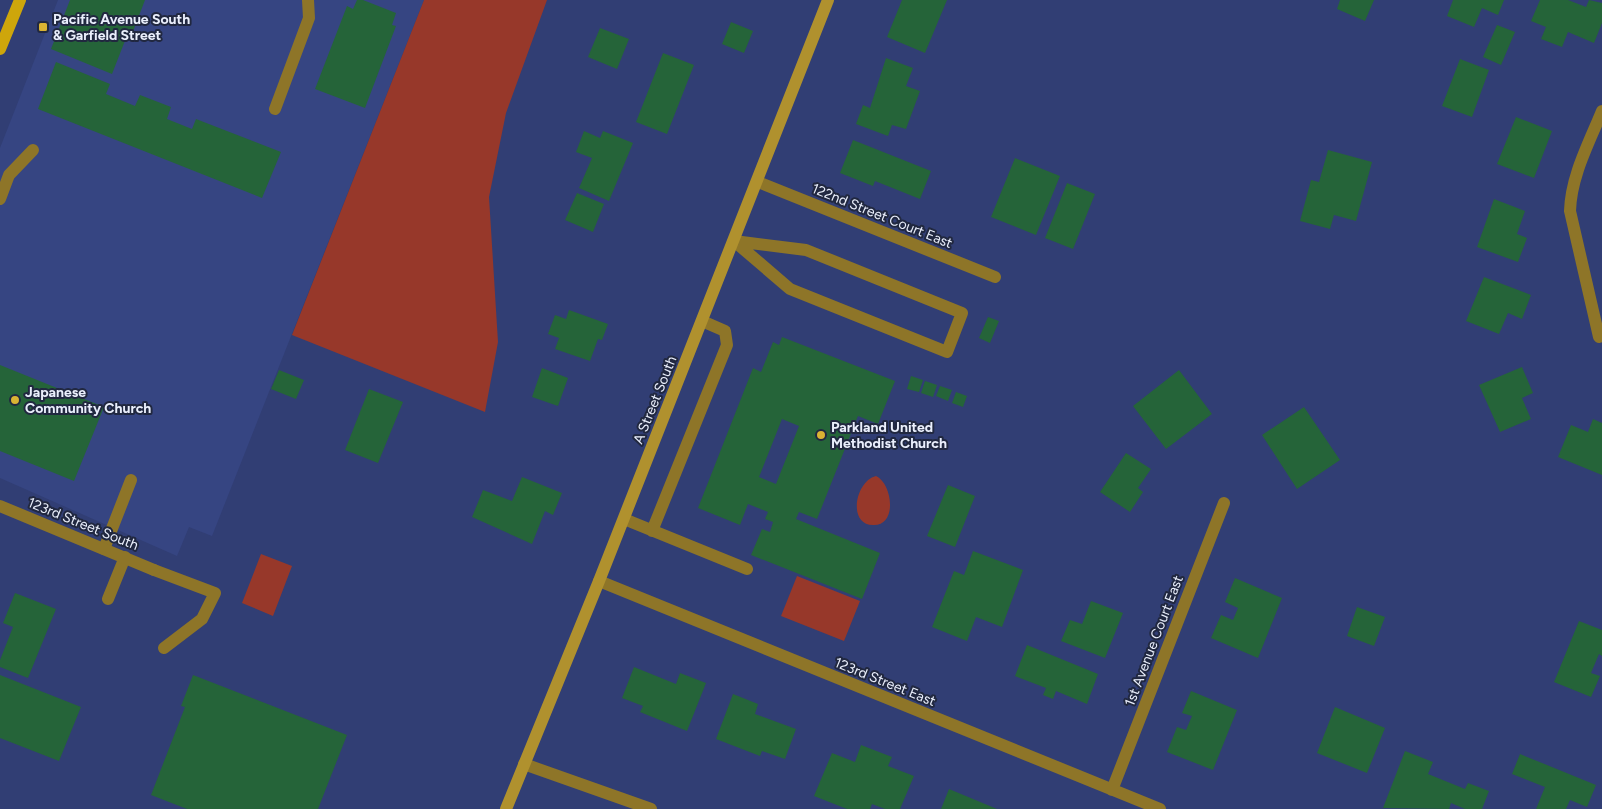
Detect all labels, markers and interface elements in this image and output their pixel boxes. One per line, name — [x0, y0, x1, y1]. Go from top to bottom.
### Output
place label: Pacific Avenue South & Garfield Street — [53, 11, 190, 44]
marker: Pacific Avenue South & Garfield Street — [37, 21, 49, 33]
street label: 122nd Street Court East — [809, 180, 955, 252]
street label: A Street South — [630, 353, 680, 446]
place label: Japanese Community Church — [25, 384, 151, 417]
marker: Japanese Community Church — [9, 394, 21, 406]
place label: Parkland United Methodist Church — [831, 419, 947, 452]
marker: Parkland United Methodist Church — [815, 429, 827, 441]
street label: 123rd Street South — [25, 494, 141, 554]
street label: 1st Avenue Court East — [1121, 573, 1187, 709]
street label: 123rd Street East — [832, 654, 938, 710]

